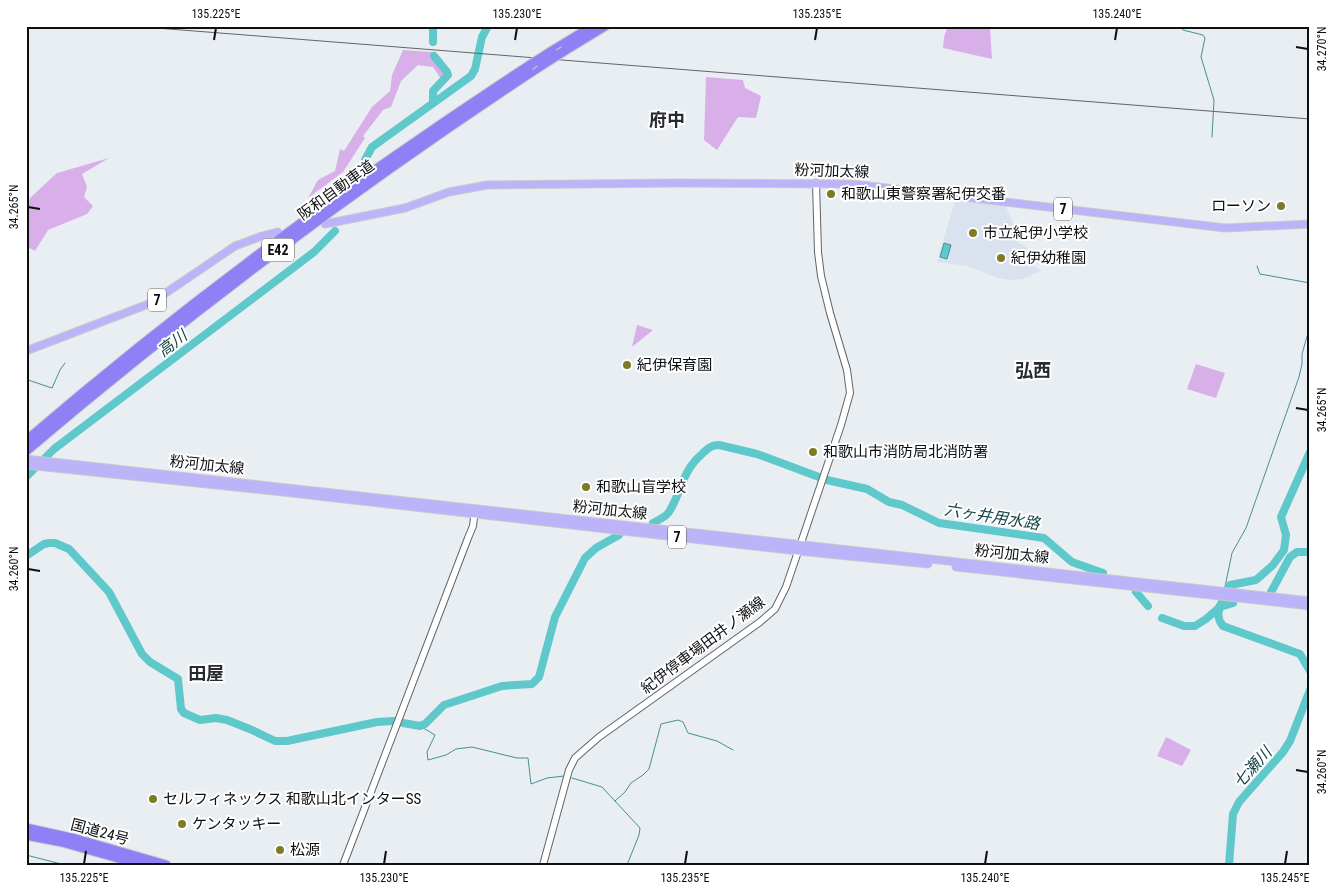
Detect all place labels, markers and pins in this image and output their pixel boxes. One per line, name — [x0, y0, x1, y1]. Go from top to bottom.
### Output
place label: 和歌山東警察署紀伊交番 — [841, 185, 1006, 203]
marker: 和歌山東警察署紀伊交番 — [825, 188, 837, 200]
place label: ローソン — [1211, 197, 1271, 215]
marker: ローソン — [1275, 200, 1287, 212]
place label: 市立紀伊小学校 — [983, 224, 1088, 242]
marker: 市立紀伊小学校 — [967, 227, 979, 239]
place label: 紀伊幼稚園 — [1011, 249, 1086, 267]
marker: 紀伊幼稚園 — [995, 252, 1007, 264]
place label: 紀伊保育園 — [637, 356, 712, 374]
marker: 紀伊保育園 — [621, 359, 633, 371]
place label: 和歌山市消防局北消防署 — [823, 443, 988, 461]
marker: 和歌山市消防局北消防署 — [807, 446, 819, 458]
place label: 和歌山盲学校 — [596, 478, 686, 496]
marker: 和歌山盲学校 — [580, 481, 592, 493]
place label: セルフィネックス 和歌山北インターSS — [163, 790, 421, 808]
marker: セルフィネックス 和歌山北インターSS — [147, 793, 159, 805]
place label: ケンタッキー — [192, 815, 282, 833]
marker: ケンタッキー — [176, 818, 188, 830]
place label: 松源 — [290, 841, 320, 859]
marker: 松源 — [274, 844, 286, 856]

